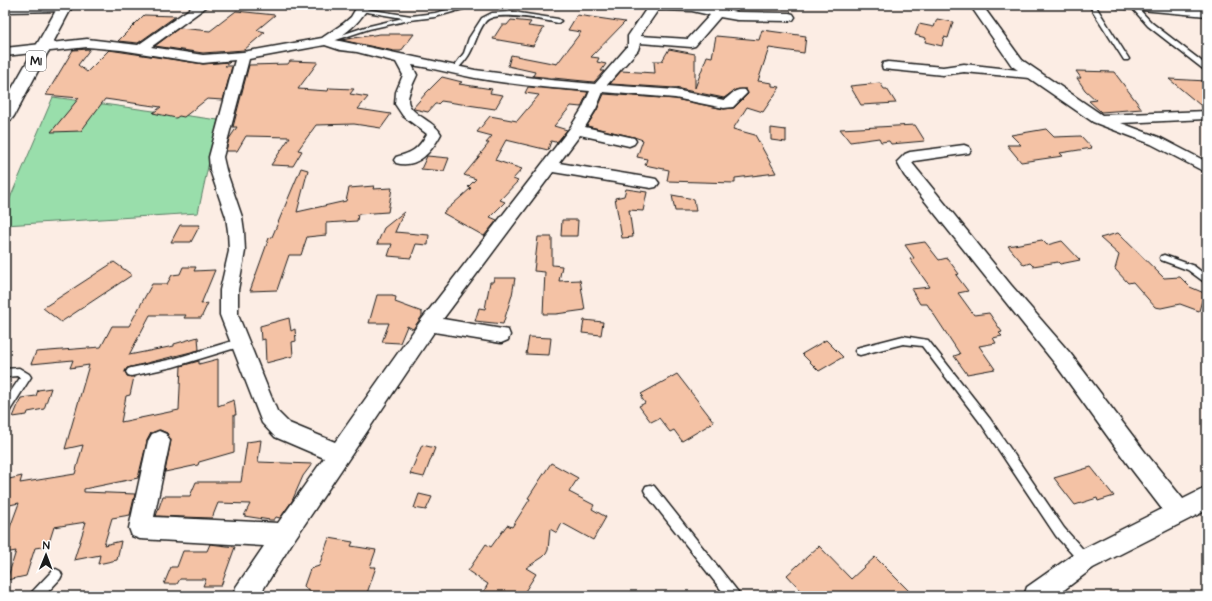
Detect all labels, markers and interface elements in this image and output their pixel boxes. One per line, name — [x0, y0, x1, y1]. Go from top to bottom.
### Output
road number: M1 — [26, 51, 46, 71]
north arrow — [26, 535, 66, 575]
text: N — [43, 538, 50, 553]

